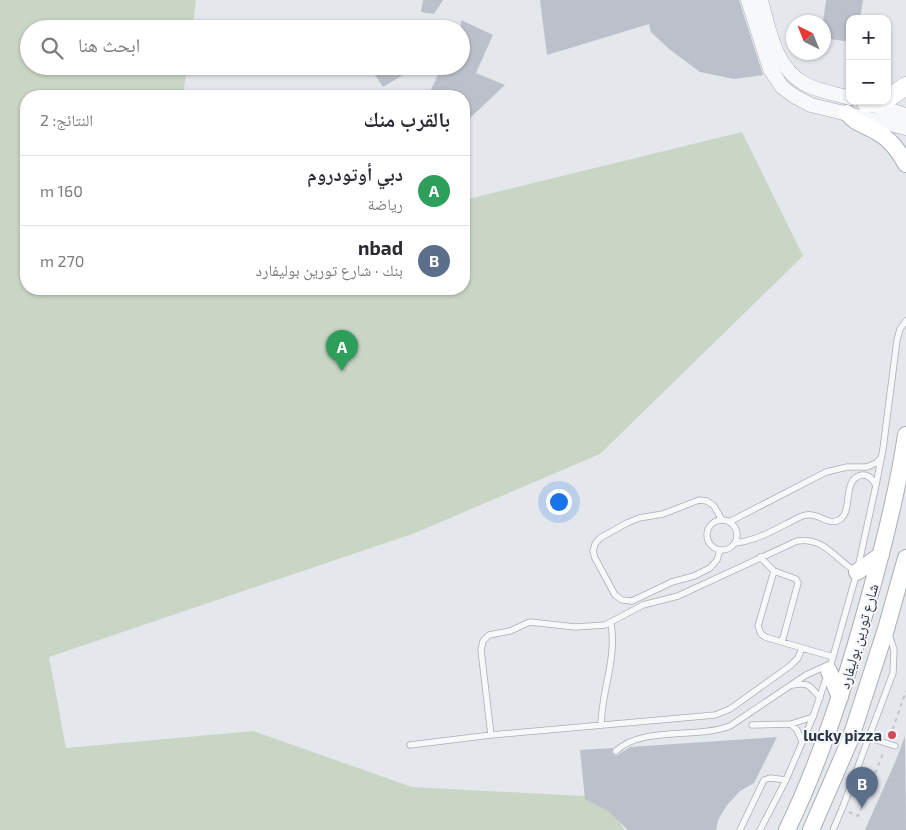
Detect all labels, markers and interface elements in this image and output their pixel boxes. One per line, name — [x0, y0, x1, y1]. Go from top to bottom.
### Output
north arrow — [786, 15, 831, 60]
map controls — [846, 15, 891, 105]
button: + — [846, 15, 891, 60]
search box — [20, 20, 470, 75]
text: ابحث هنا — [78, 33, 140, 56]
icon: search — [38, 34, 66, 62]
button: − — [846, 60, 891, 105]
text: بالقرب منك — [364, 106, 450, 131]
text: النتائج: 2 — [40, 110, 93, 129]
text: دبي أوتودروم — [307, 162, 403, 185]
text: 160 m — [40, 181, 83, 200]
text: A — [429, 181, 439, 200]
text: رياضة — [367, 194, 403, 213]
text: nbad — [358, 236, 403, 259]
text: 270 m — [40, 251, 84, 270]
text: B — [429, 251, 439, 270]
text: بنك · شارع تورين بوليفارد — [256, 260, 403, 279]
pin: A — [326, 330, 358, 371]
your location — [546, 489, 572, 515]
street label: شارع تورين بوليفارد — [834, 581, 884, 691]
place label: lucky pizza — [803, 726, 882, 745]
marker: lucky pizza — [886, 729, 898, 741]
pin: B — [846, 767, 878, 808]

